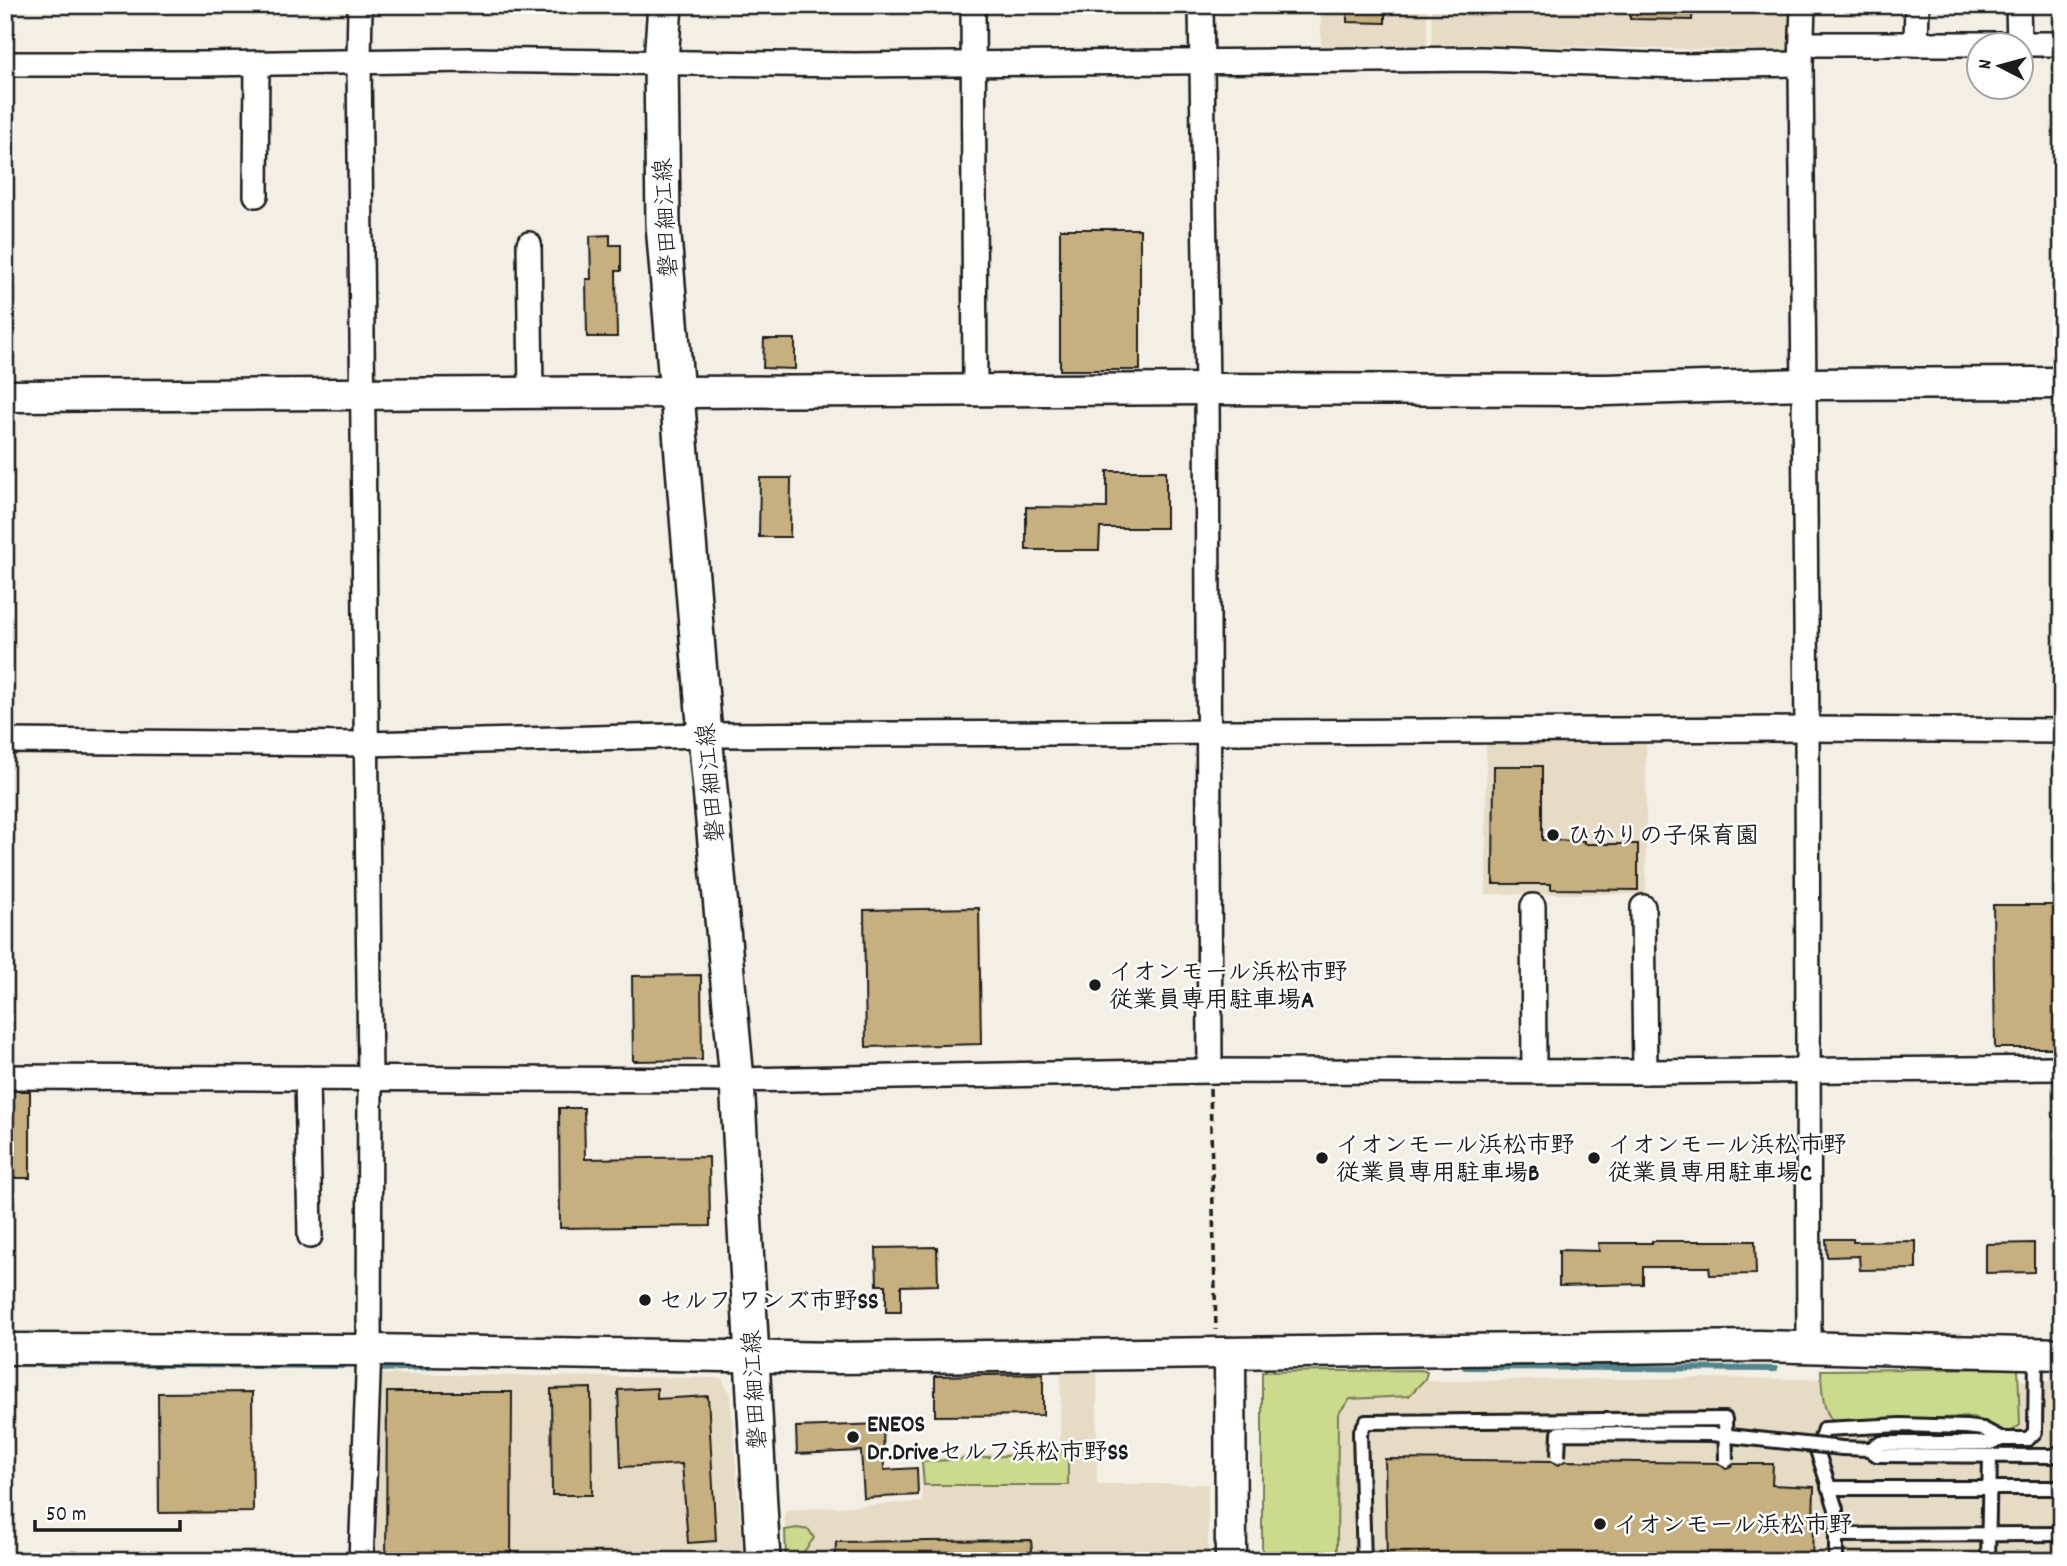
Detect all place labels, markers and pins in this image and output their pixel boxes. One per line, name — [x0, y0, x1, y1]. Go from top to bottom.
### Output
place label: ひかりの子保育園 — [1567, 821, 1759, 855]
marker: ひかりの子保育園 — [1545, 827, 1561, 843]
place label: イオンモール浜松市野 従業員専用駐車場A — [1109, 957, 1348, 1019]
marker: イオンモール浜松市野 従業員専用駐車場A — [1087, 977, 1103, 993]
place label: イオンモール浜松市野 従業員専用駐車場B — [1336, 1130, 1575, 1192]
place label: イオンモール浜松市野 従業員専用駐車場C — [1608, 1130, 1847, 1192]
marker: イオンモール浜松市野 従業員専用駐車場B — [1314, 1150, 1330, 1166]
marker: イオンモール浜松市野 従業員専用駐車場C — [1586, 1150, 1602, 1166]
place label: セルフ ワンズ市野SS — [659, 1286, 879, 1320]
marker: セルフ ワンズ市野SS — [637, 1292, 653, 1308]
place label: ENEOS Dr.Driveセルフ浜松市野SS — [867, 1409, 1129, 1471]
marker: ENEOS Dr.Driveセルフ浜松市野SS — [845, 1429, 861, 1445]
place label: イオンモール浜松市野 — [1614, 1510, 1853, 1544]
marker: イオンモール浜松市野 — [1592, 1516, 1608, 1532]

